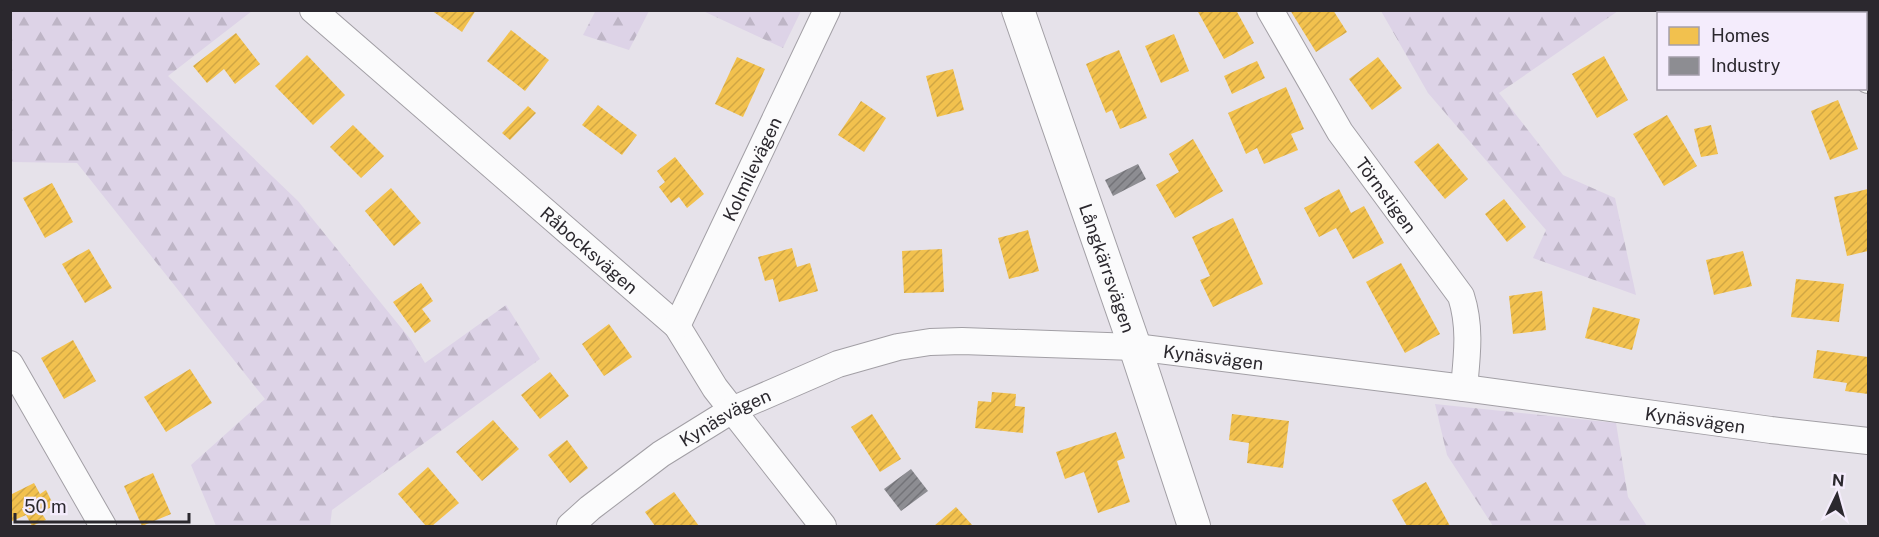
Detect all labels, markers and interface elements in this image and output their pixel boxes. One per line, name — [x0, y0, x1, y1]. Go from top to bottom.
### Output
legend — [1657, 12, 1867, 90]
text: Homes — [1711, 25, 1770, 46]
text: Industry — [1711, 55, 1781, 76]
street label: Kolmilevägen — [718, 113, 785, 224]
street label: Törnstigen — [1352, 153, 1421, 237]
street label: Långkärrsvägen — [1075, 201, 1140, 335]
street label: Råbocksvägen — [536, 202, 642, 298]
street label: Kynäsvägen — [1162, 340, 1265, 373]
street label: Kynäsvägen — [675, 384, 774, 451]
street label: Kynäsvägen — [1644, 402, 1747, 437]
north arrow — [1807, 465, 1867, 525]
text: N — [1831, 471, 1845, 491]
scale bar — [15, 486, 189, 524]
text: 50 m — [24, 496, 67, 517]

